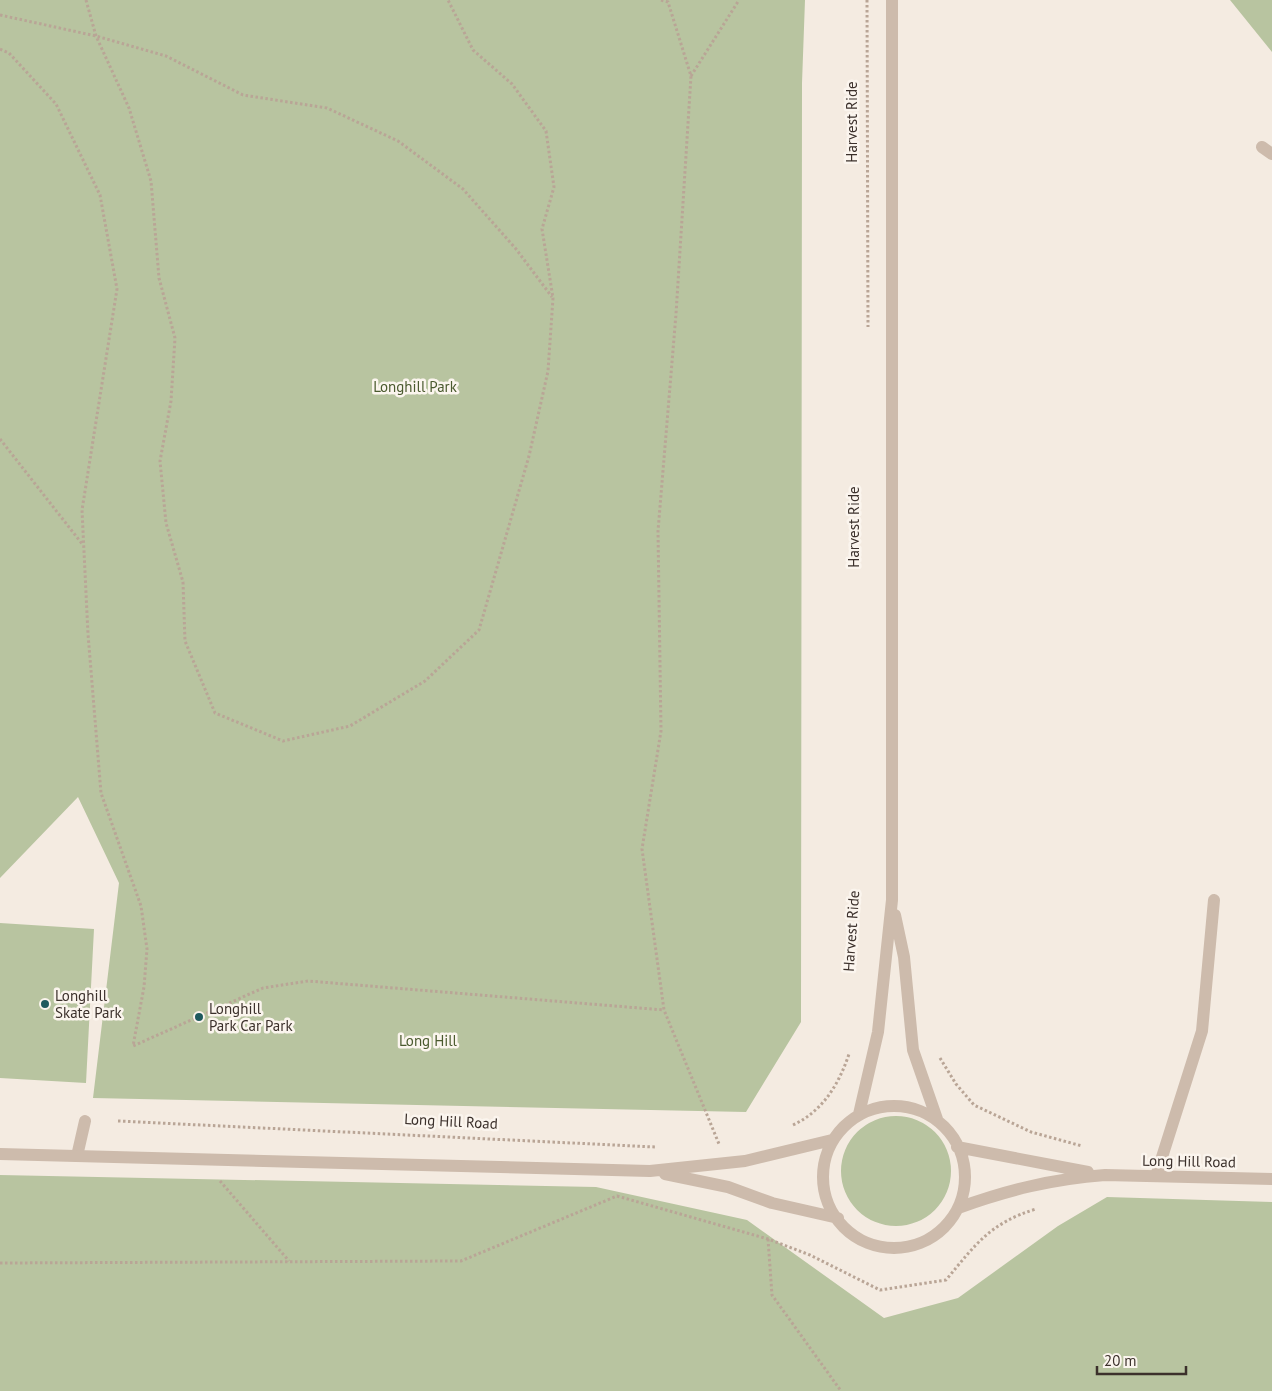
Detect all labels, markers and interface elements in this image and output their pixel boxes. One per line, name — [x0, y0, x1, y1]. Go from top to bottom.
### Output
street label: Harvest Ride — [842, 81, 861, 163]
park label: Longhill Park — [373, 377, 458, 396]
street label: Harvest Ride — [844, 486, 863, 568]
street label: Harvest Ride — [839, 890, 863, 972]
place label: Longhill Skate Park — [55, 986, 123, 1022]
marker: Longhill Skate Park — [39, 998, 51, 1010]
place label: Longhill Park Car Park — [209, 999, 293, 1035]
marker: Longhill Park Car Park — [193, 1011, 205, 1023]
park label: Long Hill — [399, 1031, 458, 1050]
street label: Long Hill Road — [404, 1109, 498, 1133]
street label: Long Hill Road — [1142, 1151, 1236, 1171]
scale bar — [1097, 1344, 1186, 1376]
text: 20 m — [1104, 1351, 1137, 1370]

